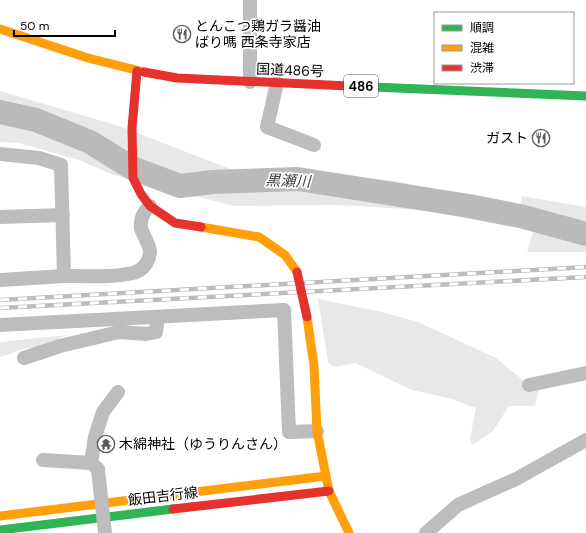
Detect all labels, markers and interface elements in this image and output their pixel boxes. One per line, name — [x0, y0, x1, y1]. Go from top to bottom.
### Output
scale bar — [14, 12, 115, 38]
legend — [434, 12, 574, 84]
place label: とんこつ鶏ガラ醤油 ばり嗎 西条寺家店 — [195, 17, 321, 51]
text: 50 m — [20, 18, 49, 34]
text: 順調 — [470, 20, 494, 36]
restaurant icon: とんこつ鶏ガラ醤油 ばり嗎 西条寺家店 — [172, 24, 192, 44]
text: 混雑 — [470, 40, 494, 56]
street label: 国道486号 — [256, 60, 324, 80]
text: 渋滞 — [470, 60, 494, 76]
road number: 486 — [344, 75, 378, 97]
restaurant icon: ガスト — [531, 128, 551, 148]
place label: ガスト — [486, 129, 528, 147]
water label: 黒瀬川 — [265, 170, 313, 192]
temple icon: 木綿神社（ゆうりんさん） — [96, 434, 116, 454]
place label: 木綿神社（ゆうりんさん） — [119, 435, 287, 453]
street label: 飯田吉行線 — [127, 483, 199, 509]

